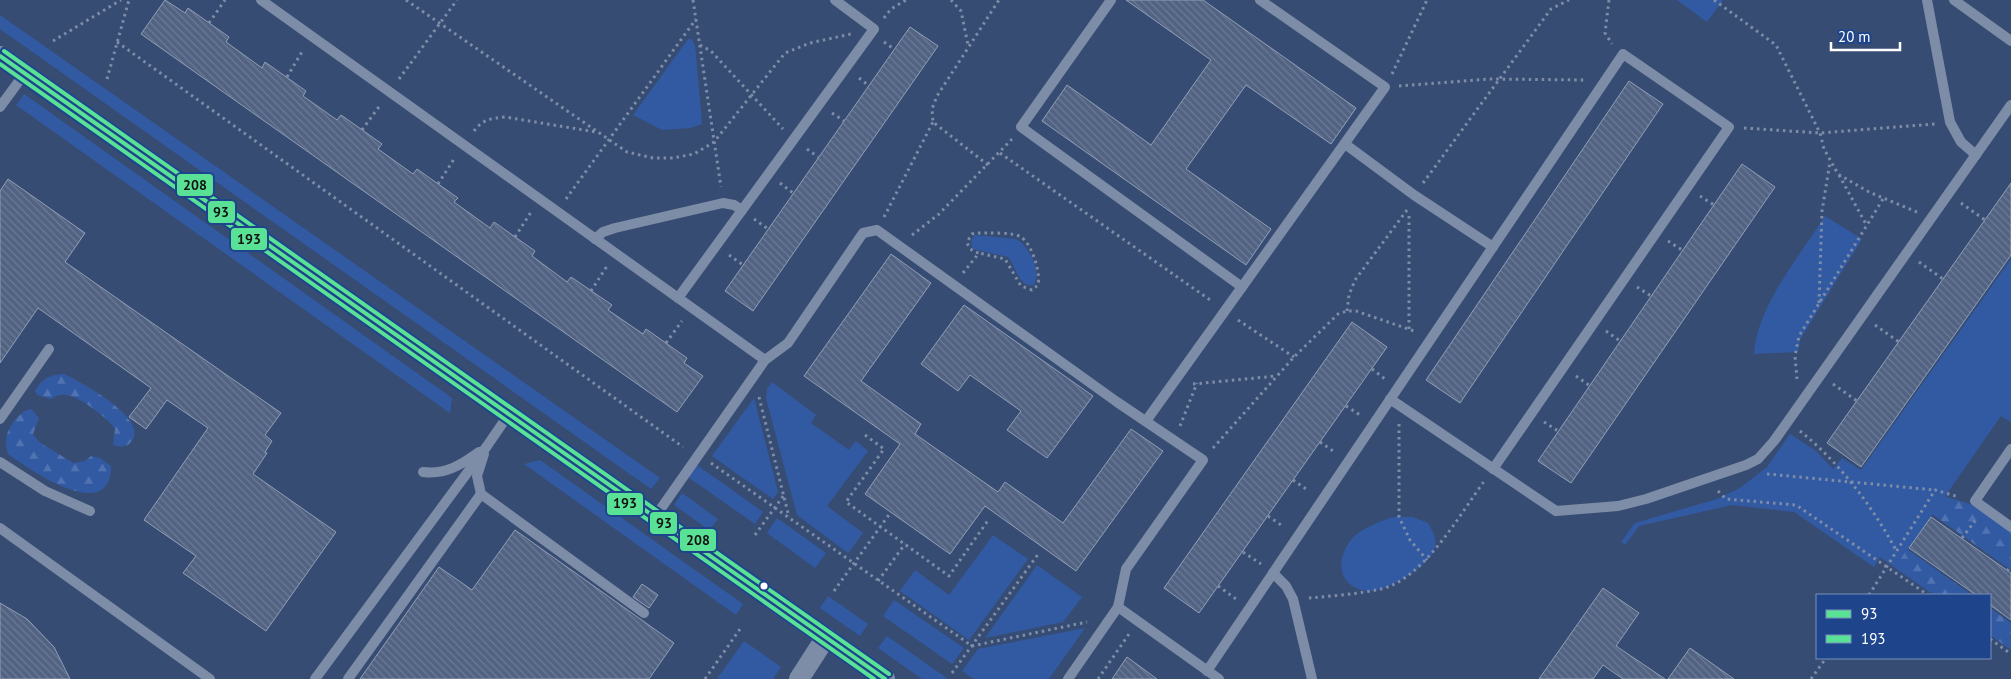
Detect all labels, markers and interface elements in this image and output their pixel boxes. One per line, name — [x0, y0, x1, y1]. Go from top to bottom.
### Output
scale bar — [1831, 20, 1900, 52]
text: 20 m — [1838, 27, 1871, 46]
line badge: 208 — [176, 173, 214, 197]
text: 208 — [183, 176, 207, 194]
line badge: 93 — [207, 200, 236, 224]
text: 93 — [213, 203, 229, 221]
line badge: 193 — [230, 227, 268, 251]
text: 193 — [237, 230, 261, 248]
line badge: 193 — [606, 492, 644, 516]
text: 193 — [613, 494, 637, 512]
line badge: 93 — [649, 511, 678, 535]
text: 93 — [656, 514, 672, 532]
line badge: 208 — [679, 528, 717, 552]
text: 208 — [686, 531, 710, 549]
unlabelled marker — [759, 581, 769, 591]
legend — [1816, 594, 1991, 659]
text: 93 — [1861, 604, 1877, 623]
text: 193 — [1861, 629, 1886, 648]

